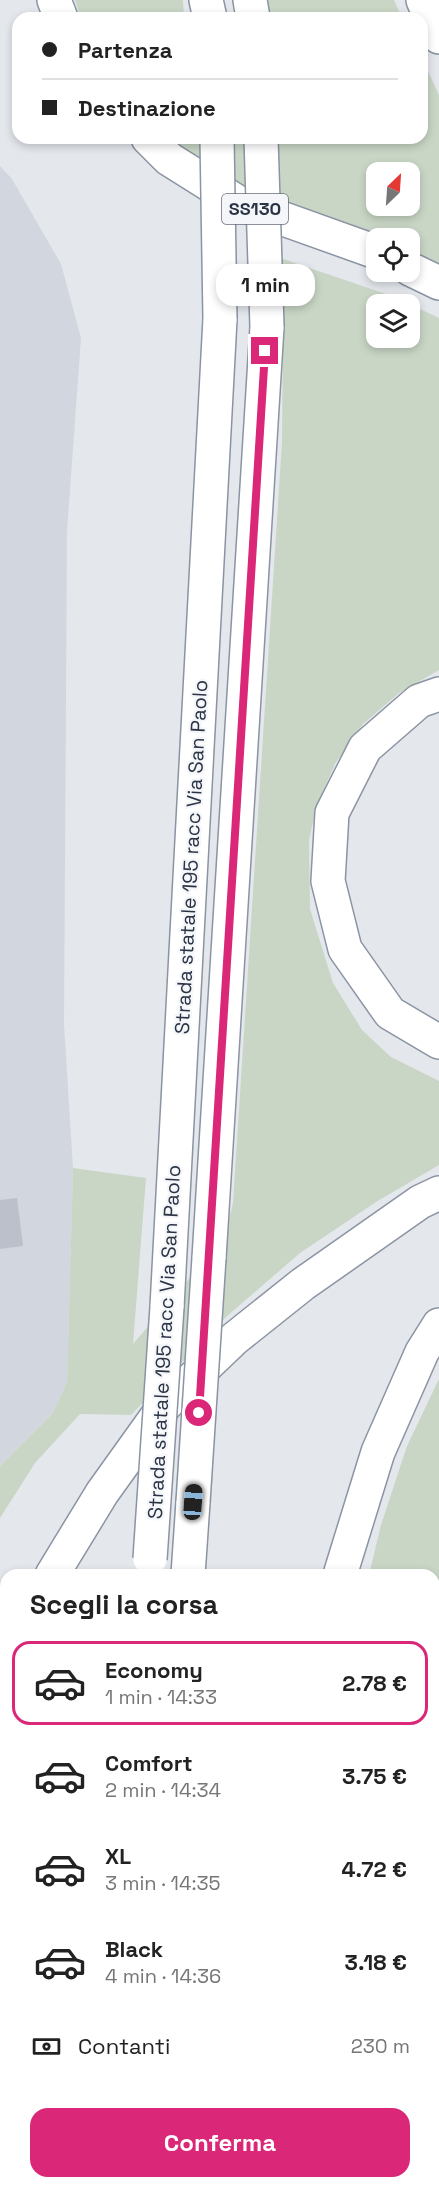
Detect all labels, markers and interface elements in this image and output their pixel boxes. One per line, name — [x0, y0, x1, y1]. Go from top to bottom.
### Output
text: Partenza — [78, 36, 173, 64]
text: Destinazione — [78, 94, 216, 122]
north arrow — [366, 162, 420, 216]
map controls — [366, 162, 420, 348]
road number: SS130 — [222, 194, 288, 224]
button: locate — [366, 228, 420, 282]
callout: 1 min — [216, 264, 314, 306]
text: 1 min — [241, 272, 290, 298]
button: layers — [366, 294, 420, 348]
route end — [251, 337, 278, 364]
street label: Strada statale 195 racc Via San Paolo — [169, 679, 213, 1035]
street label: Strada statale 195 racc Via San Paolo — [142, 1164, 186, 1520]
route start — [185, 1399, 212, 1426]
car — [183, 1483, 203, 1521]
text: Scegli la corsa — [30, 1587, 218, 1622]
icon: car — [33, 1656, 87, 1710]
text: Economy — [105, 1656, 203, 1684]
text: 2.78 € — [342, 1669, 407, 1697]
text: 1 min · 14:33 — [105, 1684, 217, 1710]
icon: car — [33, 1749, 87, 1803]
text: Comfort — [105, 1749, 193, 1777]
text: 3.75 € — [342, 1762, 407, 1790]
text: 2 min · 14:34 — [105, 1777, 221, 1803]
icon: car — [33, 1842, 87, 1896]
text: XL — [105, 1842, 131, 1870]
text: 4.72 € — [342, 1855, 407, 1883]
text: 3 min · 14:35 — [105, 1870, 221, 1896]
icon: car — [33, 1935, 87, 1989]
text: Black — [105, 1935, 163, 1963]
text: 3.18 € — [345, 1948, 407, 1976]
text: 4 min · 14:36 — [105, 1963, 221, 1989]
icon: cash — [30, 2030, 63, 2063]
text: Contanti — [78, 2032, 170, 2060]
text: 230 m — [351, 2033, 410, 2059]
button: Conferma — [30, 2108, 410, 2177]

